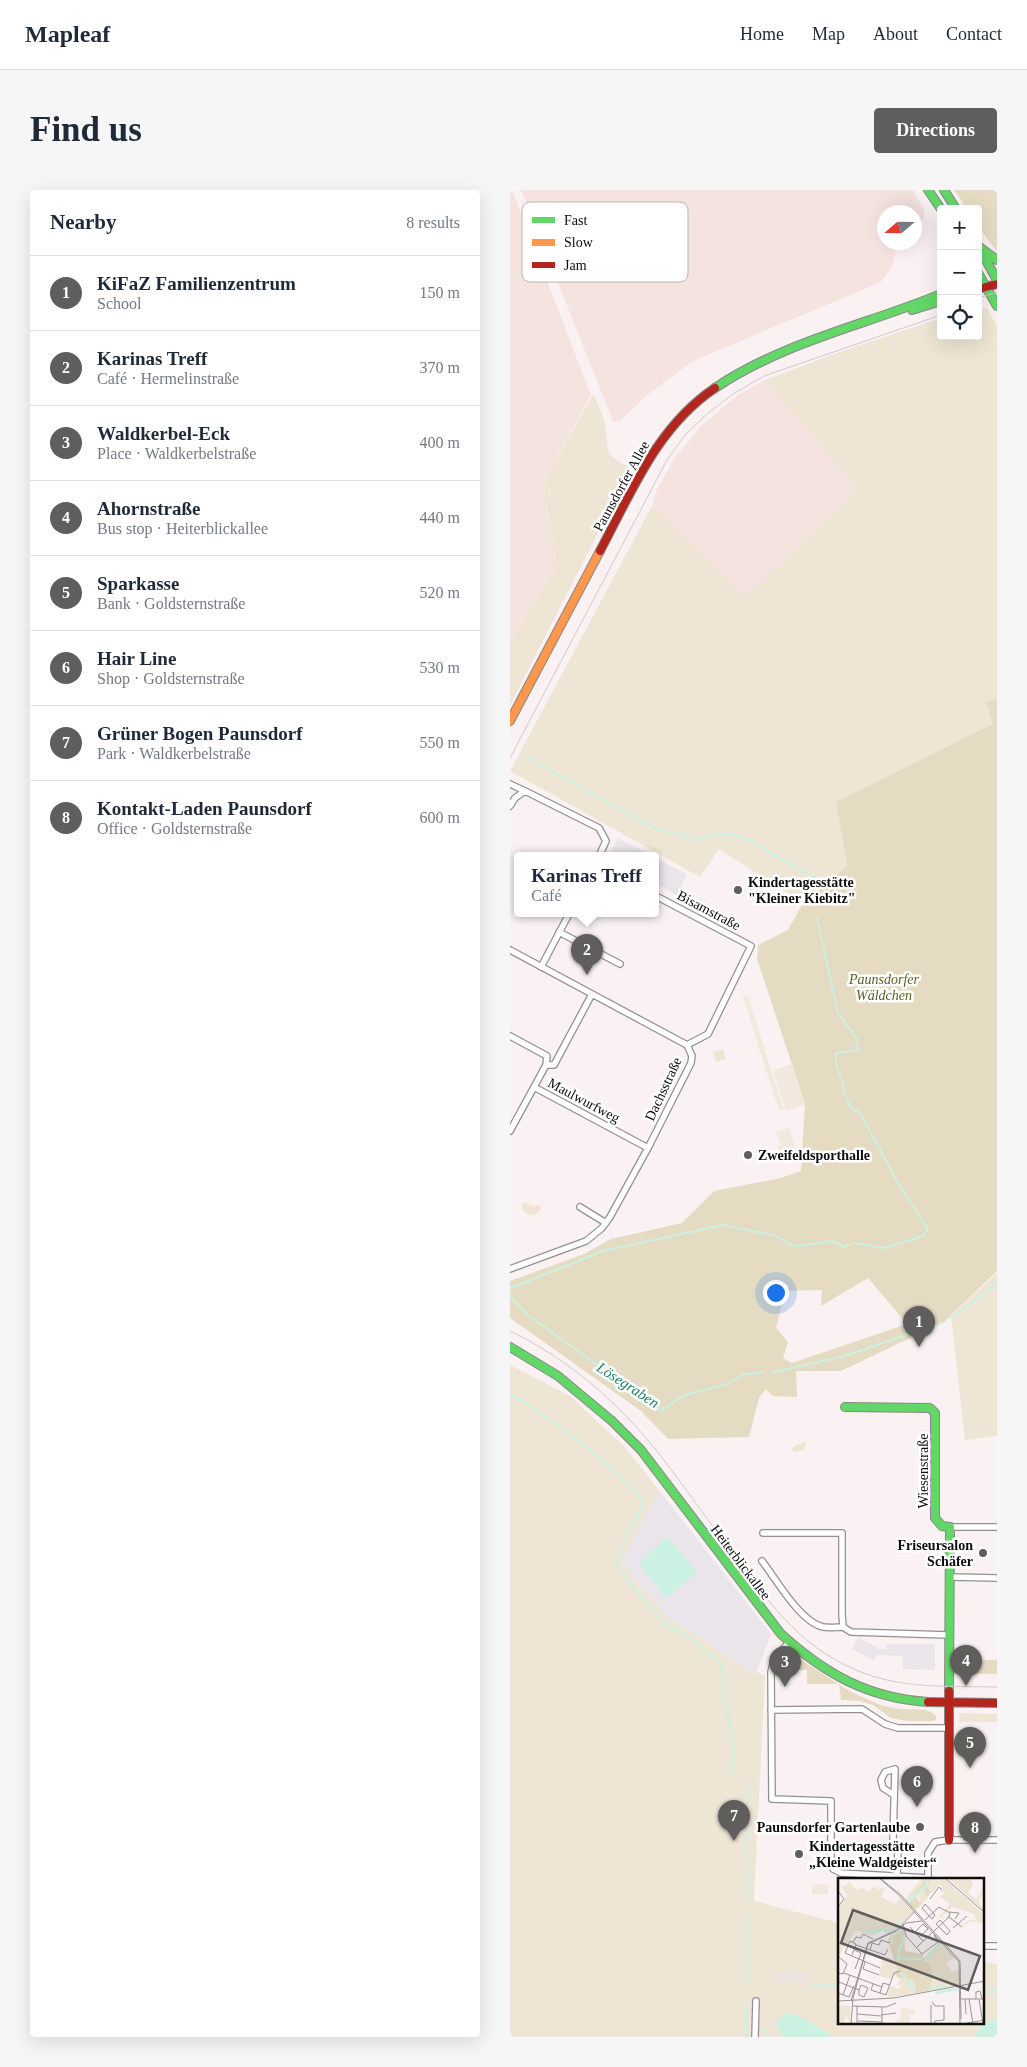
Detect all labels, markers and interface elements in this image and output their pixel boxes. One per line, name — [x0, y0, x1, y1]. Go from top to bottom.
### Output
text: Mapleaf — [25, 21, 110, 47]
text: Home — [740, 24, 784, 44]
text: Map — [812, 24, 845, 44]
text: About — [873, 24, 918, 44]
text: Contact — [946, 24, 1002, 44]
button: Directions — [874, 108, 997, 153]
text: Find us — [30, 110, 142, 149]
legend — [522, 202, 688, 282]
north arrow — [877, 205, 922, 250]
map controls — [937, 205, 982, 340]
button: + — [937, 205, 982, 250]
text: Nearby — [50, 210, 117, 234]
text: Fast — [564, 213, 587, 228]
text: 8 results — [406, 214, 460, 231]
text: Slow — [564, 235, 594, 250]
button: − — [937, 250, 982, 295]
text: Jam — [564, 258, 587, 273]
text: KiFaZ Familienzentrum — [97, 273, 296, 294]
text: 1 — [62, 284, 70, 301]
text: 150 m — [420, 284, 460, 301]
text: School — [97, 295, 141, 312]
button: locate — [937, 295, 982, 340]
text: Karinas Treff — [97, 348, 207, 369]
text: 2 — [62, 359, 70, 376]
text: 370 m — [420, 359, 460, 376]
text: Café · Hermelinstraße — [97, 370, 239, 387]
text: Waldkerbel-Eck — [97, 423, 230, 444]
text: 3 — [62, 434, 70, 451]
text: 400 m — [420, 434, 460, 451]
street label: Paunsdorfer Allee — [590, 439, 652, 534]
text: Place · Waldkerbelstraße — [97, 445, 256, 462]
text: Ahornstraße — [97, 498, 200, 519]
text: 4 — [62, 509, 70, 526]
text: 440 m — [420, 509, 460, 526]
text: Bus stop · Heiterblickallee — [97, 520, 268, 537]
text: Sparkasse — [97, 573, 179, 594]
text: 5 — [62, 584, 70, 601]
text: 520 m — [420, 584, 460, 601]
text: Bank · Goldsternstraße — [97, 595, 245, 612]
text: Hair Line — [97, 648, 176, 669]
text: 6 — [62, 659, 70, 676]
text: 530 m — [420, 659, 460, 676]
text: Shop · Goldsternstraße — [97, 670, 245, 687]
text: Grüner Bogen Paunsdorf — [97, 723, 303, 744]
text: 7 — [62, 734, 70, 751]
text: 550 m — [420, 734, 460, 751]
text: Park · Waldkerbelstraße — [97, 745, 251, 762]
text: Kontakt-Laden Paunsdorf — [97, 798, 312, 819]
text: 8 — [62, 809, 70, 826]
text: 600 m — [420, 809, 460, 826]
text: Office · Goldsternstraße — [97, 820, 252, 837]
popup — [514, 852, 659, 917]
text: Karinas Treff — [531, 865, 642, 886]
place label: Kindertagesstätte "Kleiner Kiebitz" — [748, 875, 855, 906]
marker: Kindertagesstätte "Kleiner Kiebitz" — [732, 884, 744, 896]
text: Café — [531, 887, 562, 904]
street label: Bisamstraße — [675, 888, 743, 933]
pin: 2 — [571, 934, 603, 975]
park label: Paunsdorfer Wäldchen — [848, 972, 920, 1003]
street label: Dachsstraße — [642, 1055, 685, 1123]
street label: Maulwurfweg — [545, 1075, 622, 1126]
place label: Zweifeldsporthalle — [758, 1148, 870, 1163]
marker: Zweifeldsporthalle — [742, 1149, 754, 1161]
your location — [763, 1280, 789, 1306]
pin: 1 — [903, 1306, 935, 1347]
water label: Lösegraben — [593, 1358, 662, 1411]
street label: Wiesenstraße — [916, 1434, 931, 1508]
street label: Heiterblickallee — [708, 1522, 773, 1603]
place label: Friseursalon Schäfer — [898, 1538, 973, 1569]
marker: Friseursalon Schäfer — [977, 1547, 989, 1559]
pin: 4 — [950, 1645, 982, 1686]
pin: 3 — [769, 1646, 801, 1687]
pin: 5 — [954, 1727, 986, 1768]
pin: 6 — [901, 1766, 933, 1807]
pin: 7 — [718, 1800, 750, 1841]
pin: 8 — [959, 1812, 991, 1853]
place label: Paunsdorfer Gartenlaube — [757, 1820, 910, 1835]
marker: Paunsdorfer Gartenlaube — [914, 1821, 926, 1833]
place label: Kindertagesstätte „Kleine Waldgeister“ — [809, 1839, 937, 1870]
marker: Kindertagesstätte „Kleine Waldgeister“ — [793, 1848, 805, 1860]
inset map — [838, 1878, 984, 2024]

